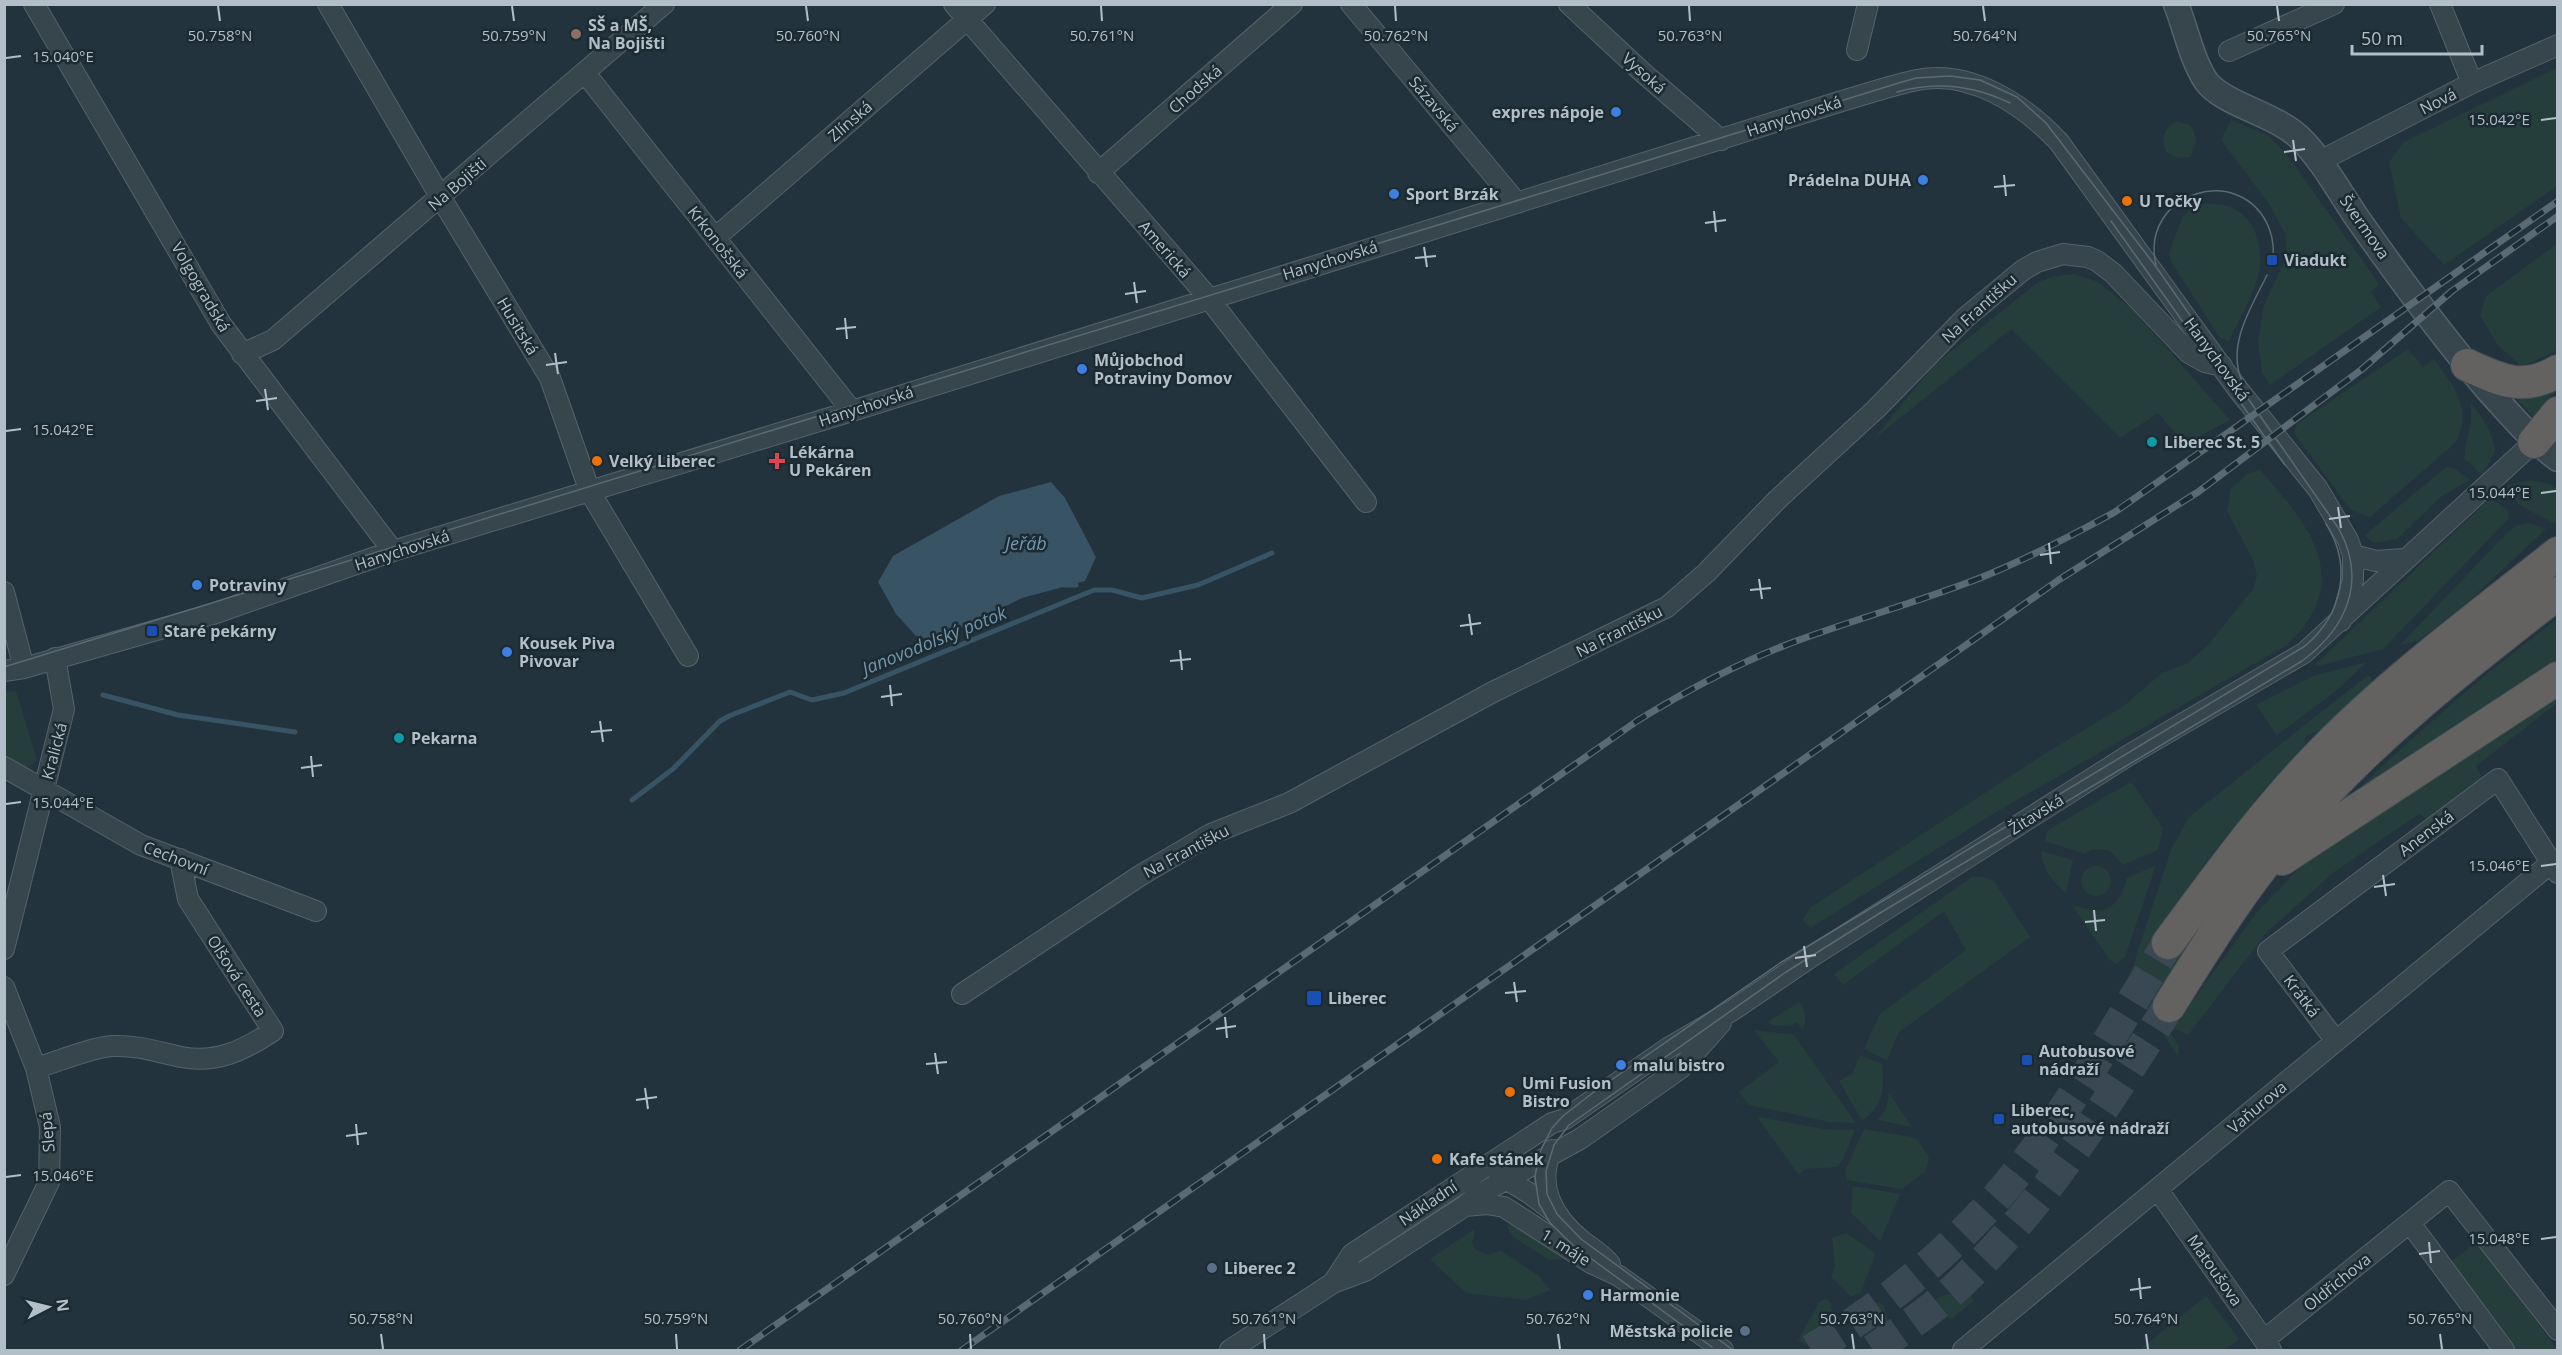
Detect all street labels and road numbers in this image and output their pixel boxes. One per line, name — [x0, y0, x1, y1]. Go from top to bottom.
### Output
street label: Vysoká — [1617, 47, 1671, 99]
street label: Chodská — [1164, 60, 1226, 118]
street label: Sázavská — [1404, 71, 1464, 137]
street label: Nová — [2416, 82, 2460, 120]
street label: Hanychovská — [1744, 90, 1844, 142]
street label: Zlínská — [823, 96, 877, 146]
street label: Na Bojišti — [423, 153, 491, 215]
street label: Švermova — [2335, 191, 2395, 263]
street label: Krkonošská — [683, 201, 753, 283]
street label: Americká — [1134, 216, 1196, 282]
street label: Hanychovská — [1280, 235, 1380, 285]
street label: Volgogradská — [166, 238, 236, 336]
street label: Na Františku — [1937, 268, 2021, 348]
street label: Husitská — [492, 293, 544, 359]
street label: Hanychovská — [2179, 313, 2255, 405]
street label: Hanychovská — [816, 380, 916, 432]
street label: Hanychovská — [352, 524, 452, 576]
street label: Na Františku — [1572, 600, 1666, 662]
street label: Kralická — [36, 720, 72, 782]
street label: Žitavská — [2004, 789, 2068, 839]
street label: Anenská — [2394, 805, 2458, 861]
street label: Na Františku — [1139, 819, 1233, 883]
street label: Cechovní — [140, 836, 213, 881]
street label: Olšová cesta — [202, 931, 272, 1021]
street label: Krátká — [2279, 970, 2325, 1022]
street label: Vaňurova — [2223, 1076, 2291, 1138]
street label: Slepá — [34, 1111, 60, 1153]
street label: Nákladní — [1395, 1175, 1462, 1231]
street label: 1. máje — [1537, 1223, 1595, 1271]
street label: Matoušova — [2182, 1230, 2248, 1310]
street label: Oldřichova — [2299, 1248, 2375, 1316]

